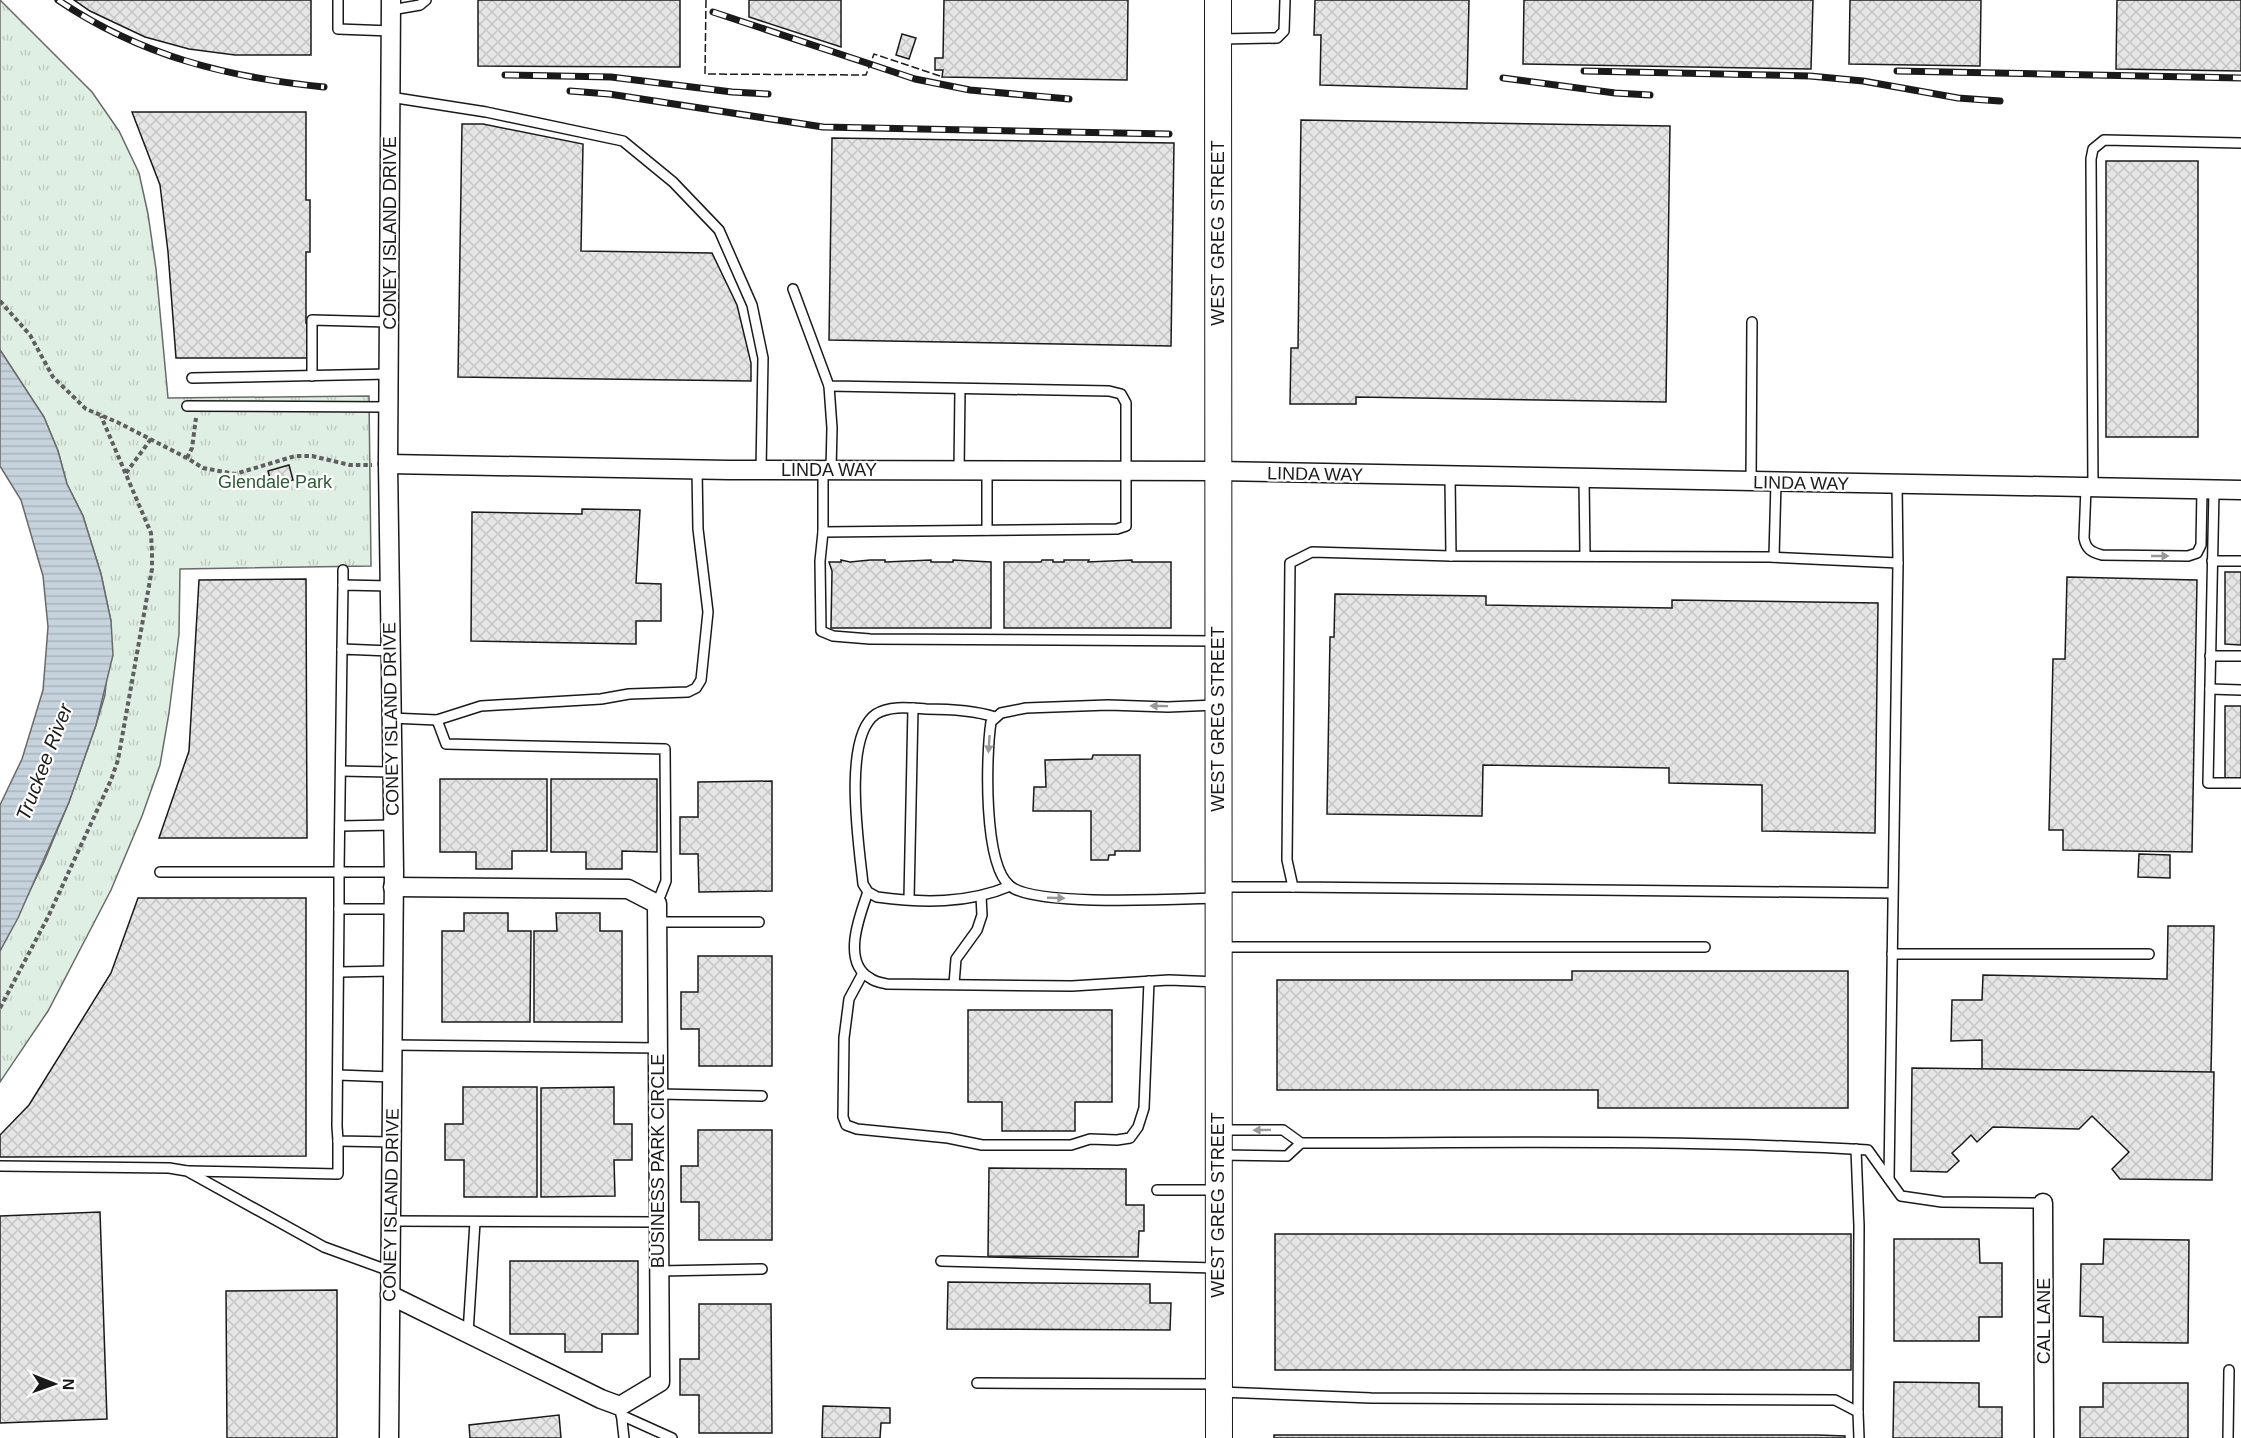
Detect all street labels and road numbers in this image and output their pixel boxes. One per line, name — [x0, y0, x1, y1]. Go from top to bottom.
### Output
street label: CONEY ISLAND DRIVE — [380, 136, 400, 330]
street label: WEST GREG STREET — [1208, 140, 1228, 326]
street label: LINDA WAY — [781, 460, 877, 480]
street label: LINDA WAY — [1267, 463, 1363, 485]
street label: LINDA WAY — [1753, 472, 1849, 494]
street label: CONEY ISLAND DRIVE — [379, 622, 403, 816]
street label: WEST GREG STREET — [1208, 626, 1228, 812]
street label: BUSINESS PARK CIRCLE — [648, 1054, 668, 1268]
street label: CONEY ISLAND DRIVE — [379, 1108, 403, 1302]
street label: WEST GREG STREET — [1208, 1112, 1228, 1298]
street label: CAL LANE — [2034, 1278, 2054, 1364]

